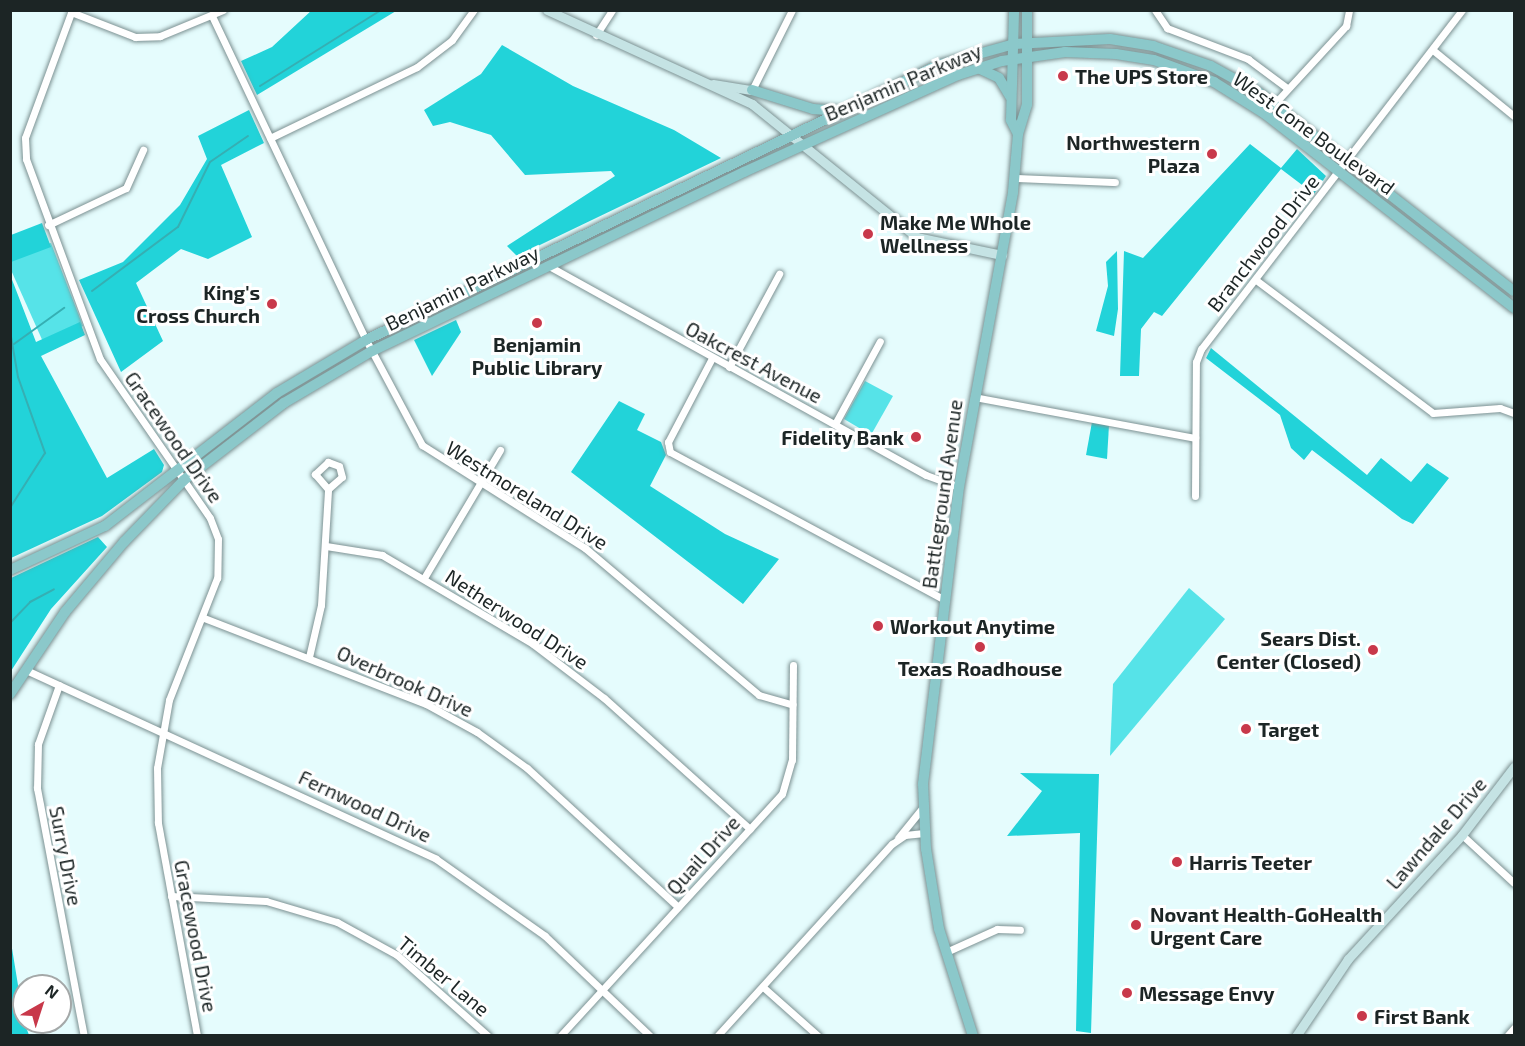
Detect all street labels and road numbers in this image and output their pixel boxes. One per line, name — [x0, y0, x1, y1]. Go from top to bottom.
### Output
street label: Benjamin Parkway — [821, 38, 985, 126]
street label: West Cone Boulevard — [1229, 66, 1399, 200]
street label: Branchwood Drive — [1202, 170, 1324, 316]
street label: Benjamin Parkway — [381, 240, 543, 336]
street label: Oakcrest Avenue — [681, 316, 827, 408]
street label: Gracewood Drive — [120, 367, 228, 507]
street label: Battleground Avenue — [917, 397, 967, 591]
street label: Westmoreland Drive — [442, 435, 612, 555]
street label: Netherwood Drive — [441, 564, 593, 674]
street label: Overbrook Drive — [333, 640, 477, 722]
street label: Fernwood Drive — [295, 765, 435, 847]
street label: Lawndale Drive — [1381, 772, 1491, 894]
street label: Surry Drive — [45, 804, 87, 908]
street label: Quail Drive — [661, 810, 745, 900]
street label: Gracewood Drive — [169, 858, 223, 1014]
street label: Timber Lane — [393, 931, 495, 1021]

